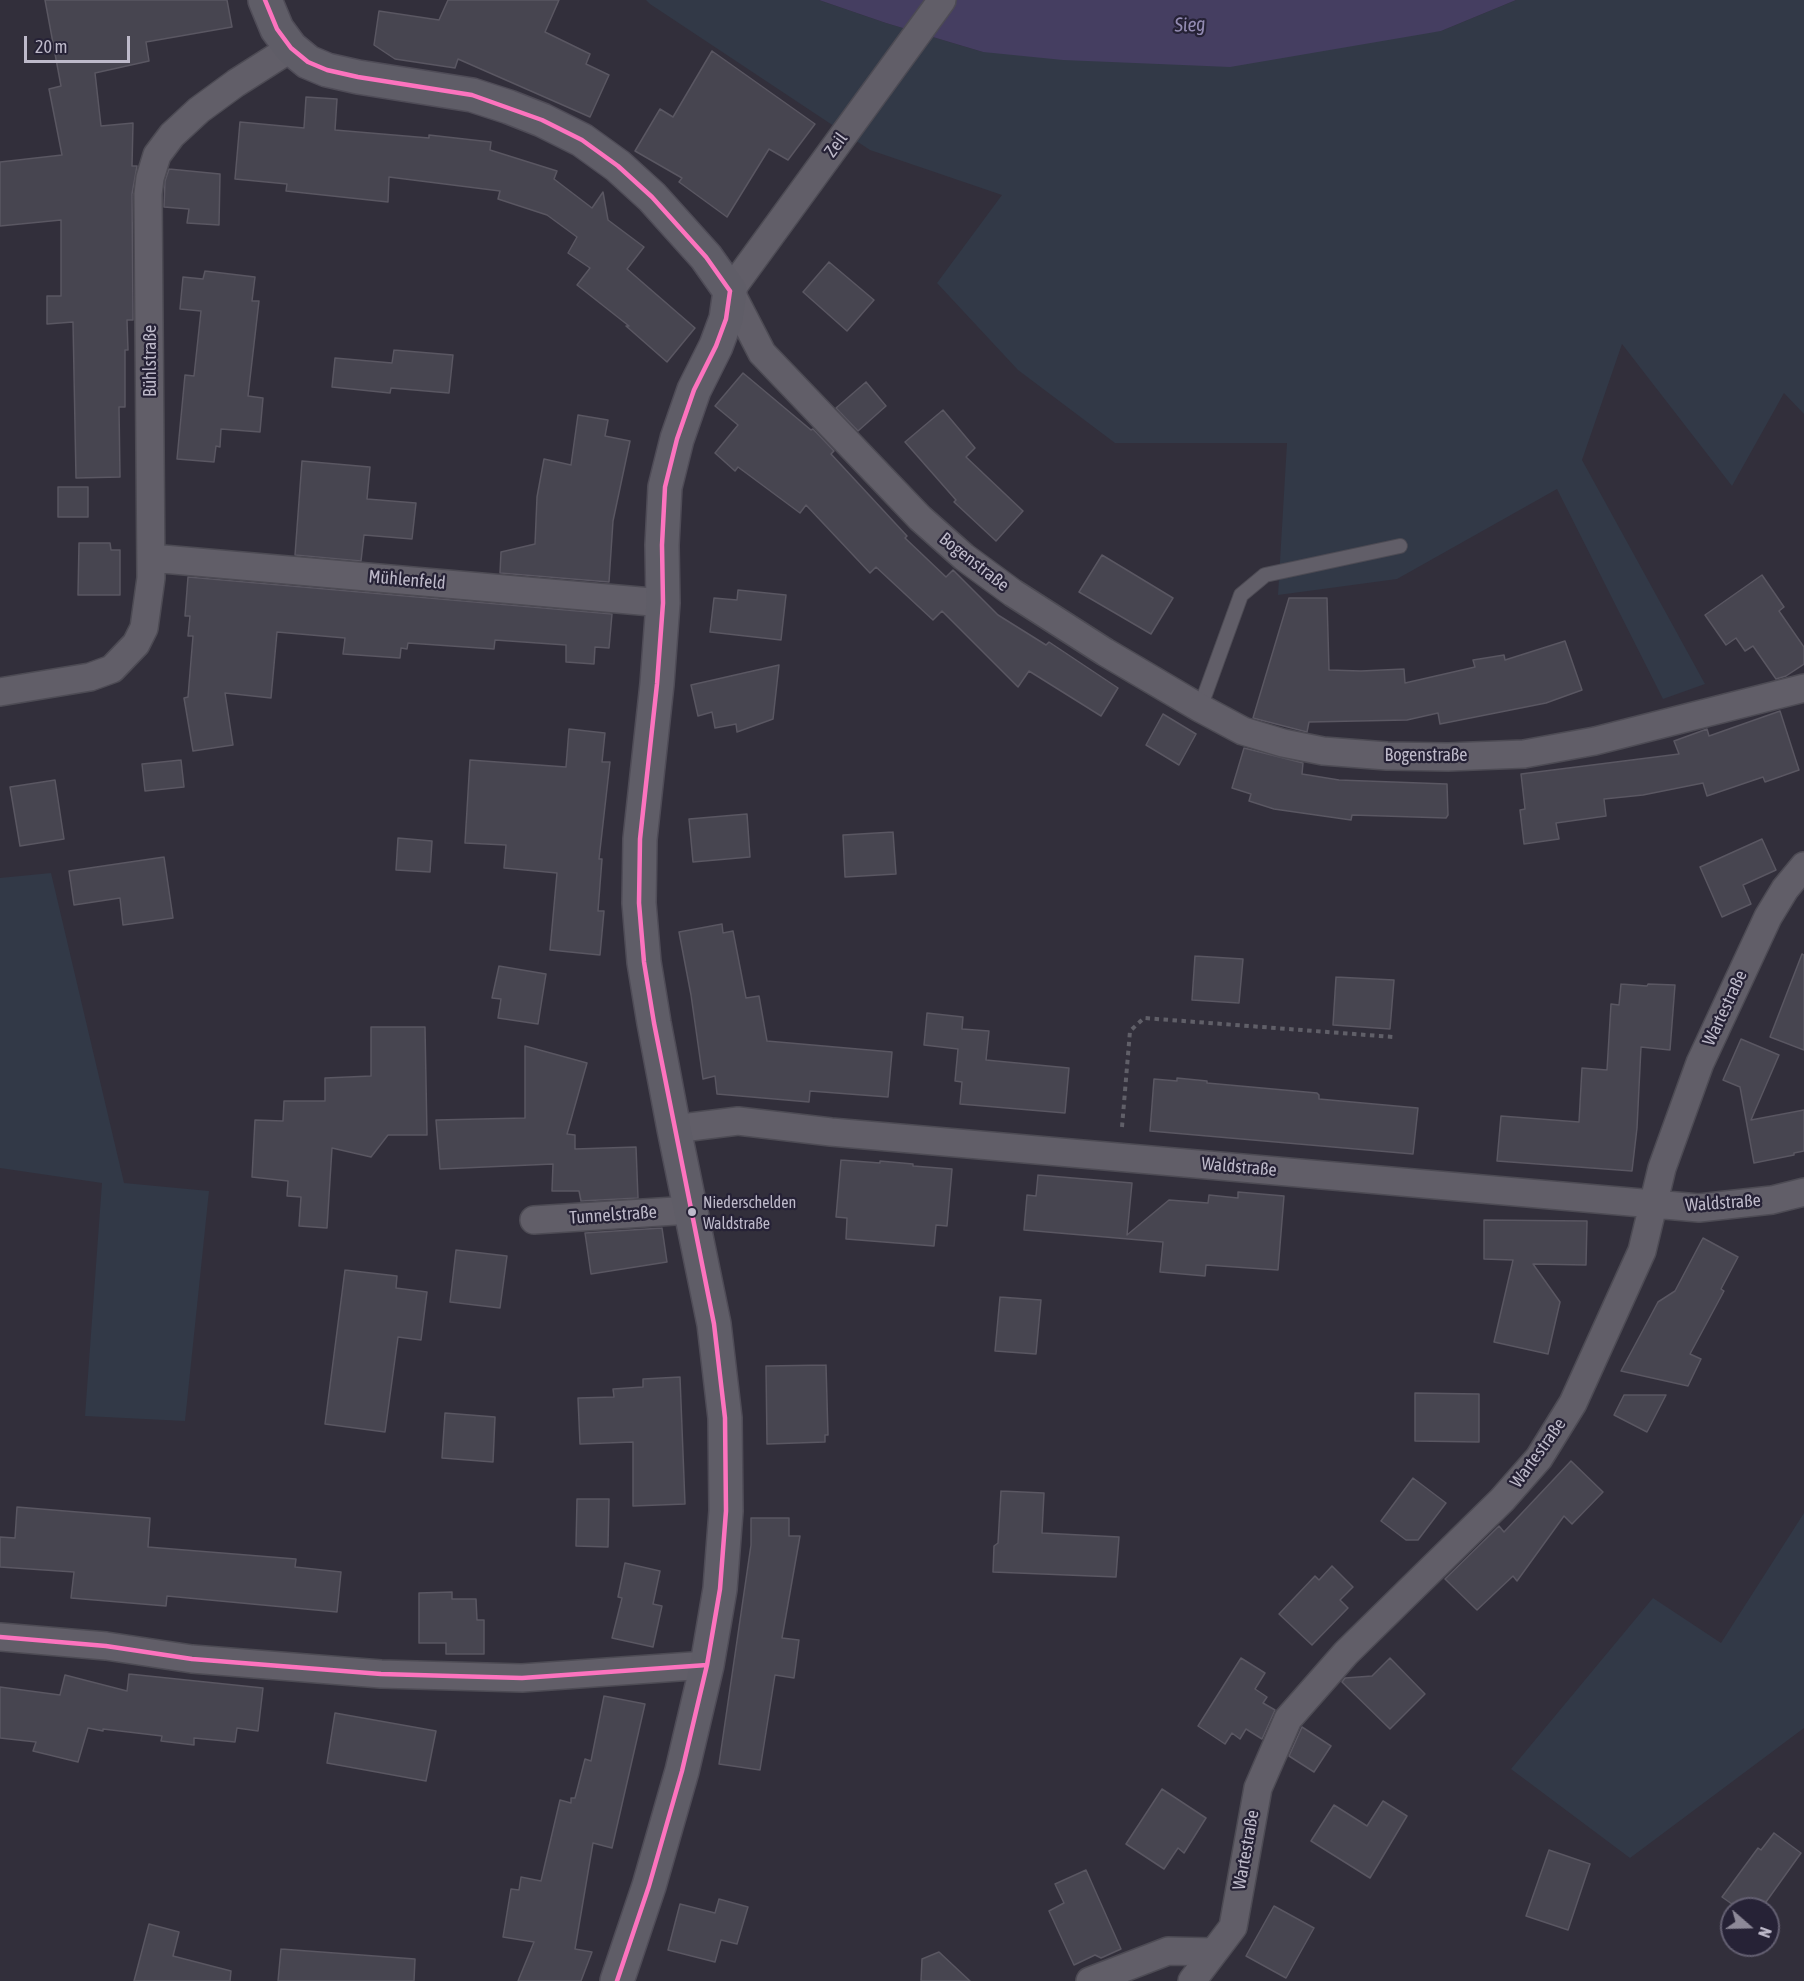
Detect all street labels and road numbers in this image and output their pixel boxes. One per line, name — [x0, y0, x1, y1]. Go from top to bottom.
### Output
street label: Zeil — [820, 128, 852, 162]
street label: Bühlstraße — [139, 325, 161, 397]
street label: Bogenstraße — [935, 528, 1013, 596]
street label: Mühlenfeld — [368, 566, 446, 594]
street label: Bogenstraße — [1385, 744, 1467, 766]
street label: Wartestraße — [1698, 967, 1752, 1049]
street label: Waldstraße — [1200, 1153, 1278, 1181]
street label: Waldstraße — [1685, 1190, 1761, 1216]
street label: Tunnelstraße — [569, 1201, 657, 1229]
street label: Wartestraße — [1506, 1414, 1570, 1492]
street label: Wartestraße — [1228, 1808, 1264, 1892]

